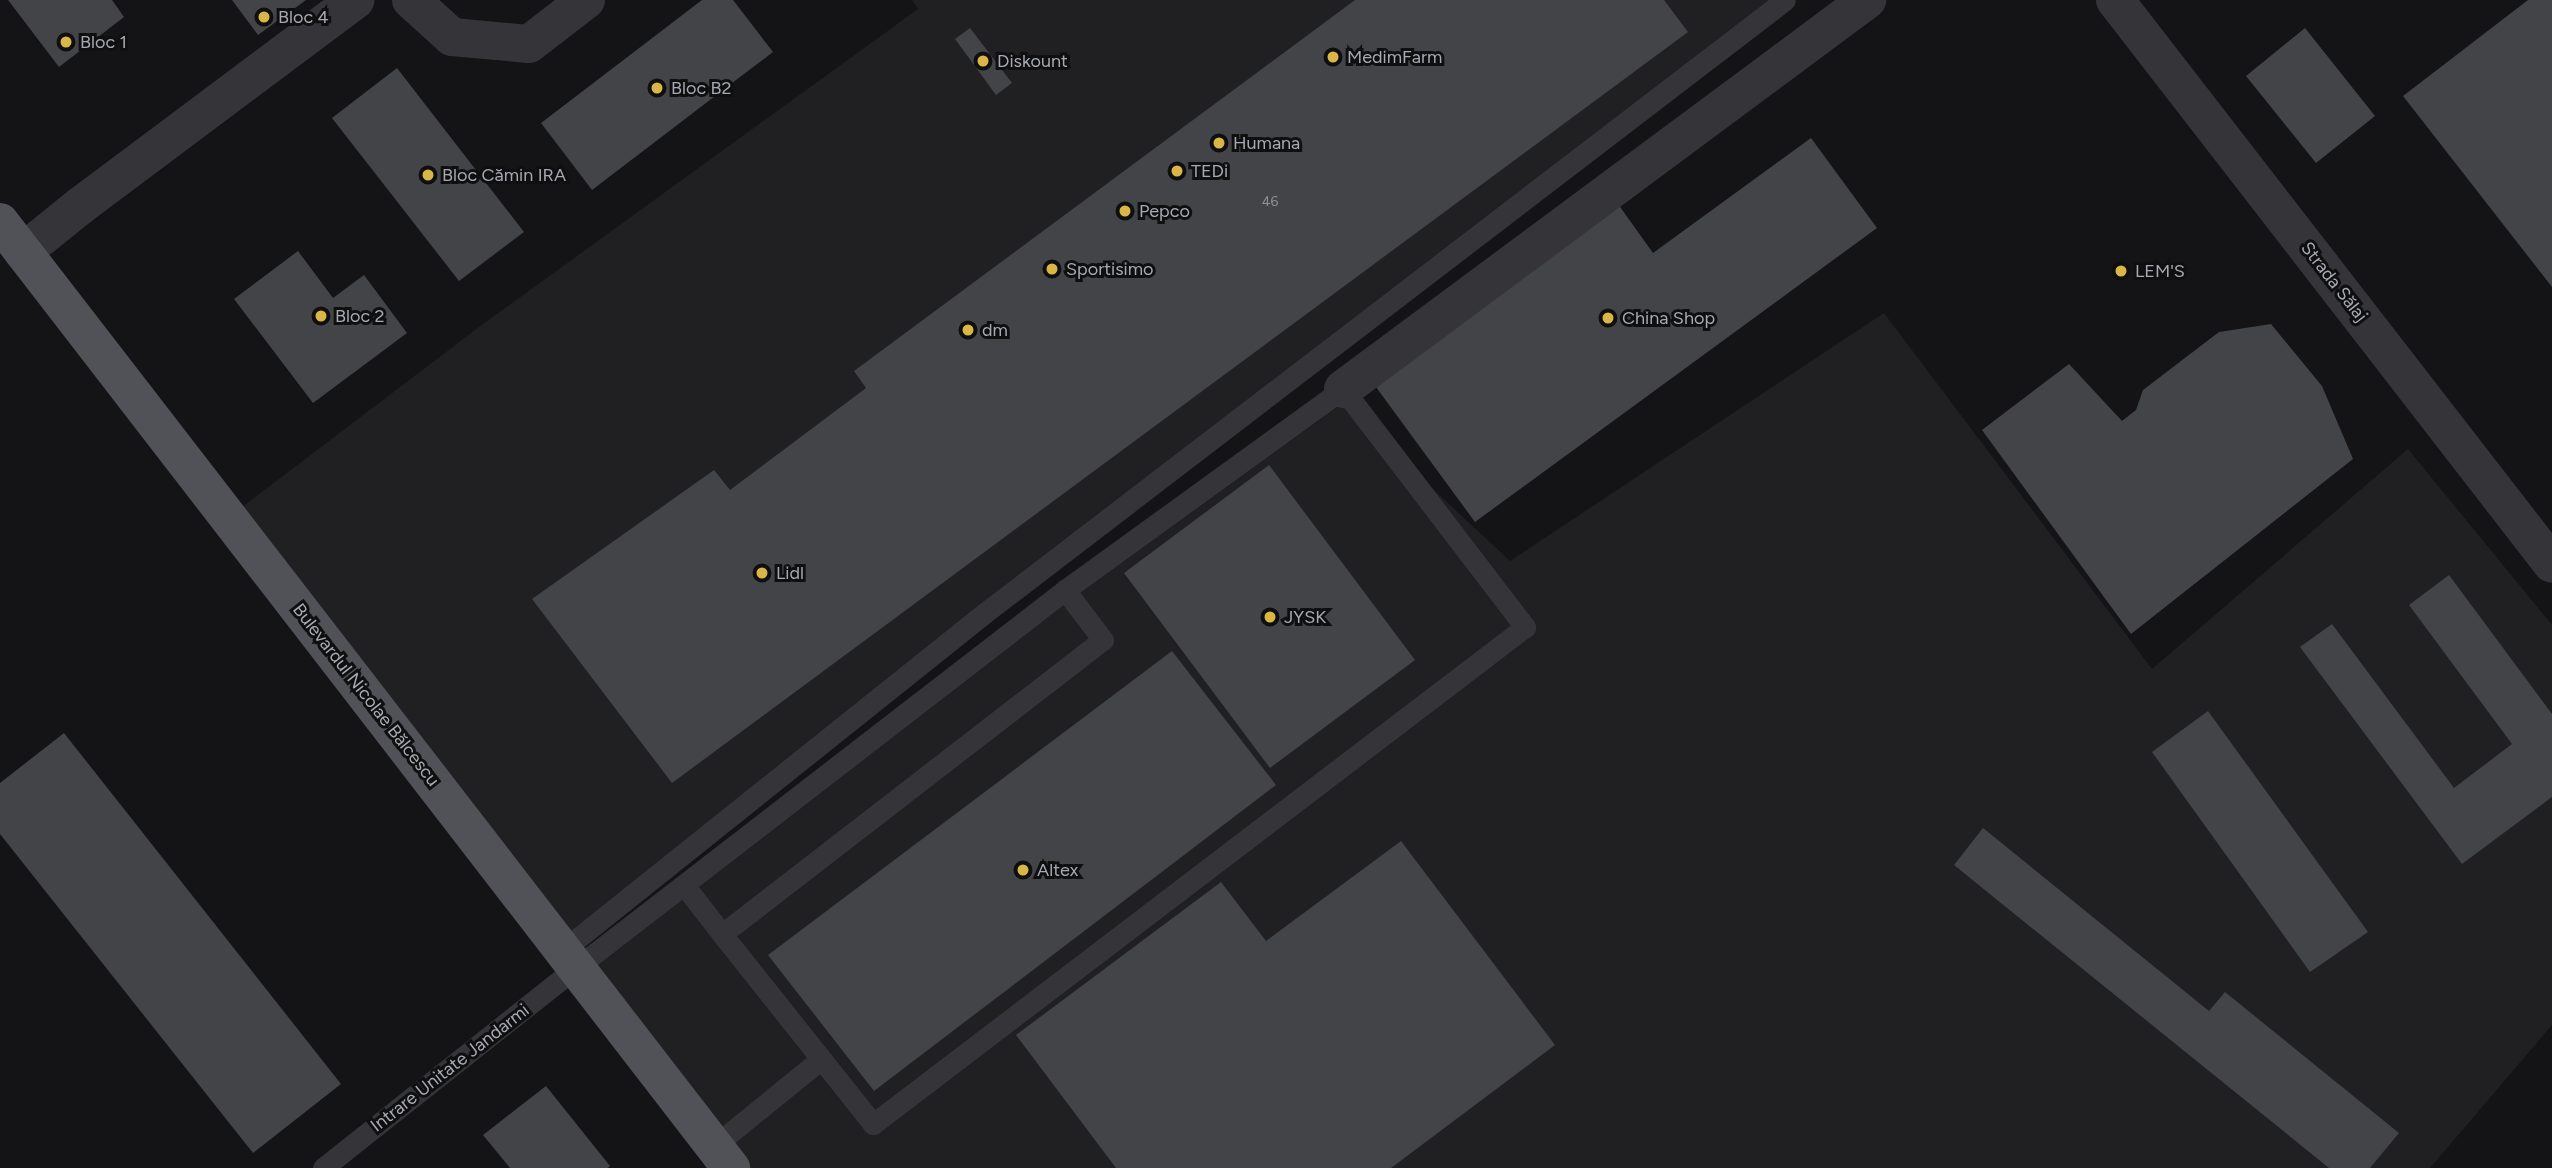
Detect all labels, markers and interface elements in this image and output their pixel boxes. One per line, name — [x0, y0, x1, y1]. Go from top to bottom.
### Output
place label: Bloc 4 — [278, 6, 329, 28]
marker: Bloc 4 — [256, 9, 272, 25]
place label: Bloc 1 — [80, 31, 127, 53]
marker: Bloc 1 — [58, 34, 74, 50]
place label: MedimFarm — [1347, 46, 1442, 68]
marker: MedimFarm — [1325, 49, 1341, 65]
place label: Diskount — [997, 50, 1068, 72]
marker: Diskount — [975, 53, 991, 69]
place label: Bloc B2 — [671, 77, 732, 99]
marker: Bloc B2 — [649, 80, 665, 96]
place label: Humana — [1233, 132, 1300, 154]
marker: Humana — [1211, 135, 1227, 151]
place label: TEDi — [1191, 160, 1228, 182]
marker: TEDi — [1169, 163, 1185, 179]
place label: Bloc Cămin IRA — [442, 164, 566, 186]
marker: Bloc Cămin IRA — [420, 167, 436, 183]
house number: 46 — [1262, 194, 1278, 210]
place label: Pepco — [1139, 200, 1190, 222]
marker: Pepco — [1117, 203, 1133, 219]
street label: Strada Sălaj — [2296, 238, 2372, 326]
place label: Sportisimo — [1066, 258, 1154, 280]
place label: LEM'S — [2135, 260, 2185, 282]
marker: Sportisimo — [1044, 261, 1060, 277]
marker: LEM'S — [2113, 263, 2129, 279]
place label: Bloc 2 — [335, 305, 385, 327]
place label: China Shop — [1622, 307, 1715, 329]
marker: Bloc 2 — [313, 308, 329, 324]
marker: China Shop — [1600, 310, 1616, 326]
place label: dm — [982, 319, 1008, 341]
marker: dm — [960, 322, 976, 338]
place label: Lidl — [776, 562, 804, 584]
marker: Lidl — [754, 565, 770, 581]
street label: Bulevardul Nicolae Bălcescu — [288, 599, 444, 791]
place label: JYSK — [1284, 606, 1326, 628]
marker: JYSK — [1262, 609, 1278, 625]
place label: Altex — [1037, 859, 1078, 881]
marker: Altex — [1015, 862, 1031, 878]
street label: Intrare Unitate Jandarmi — [366, 999, 534, 1137]

